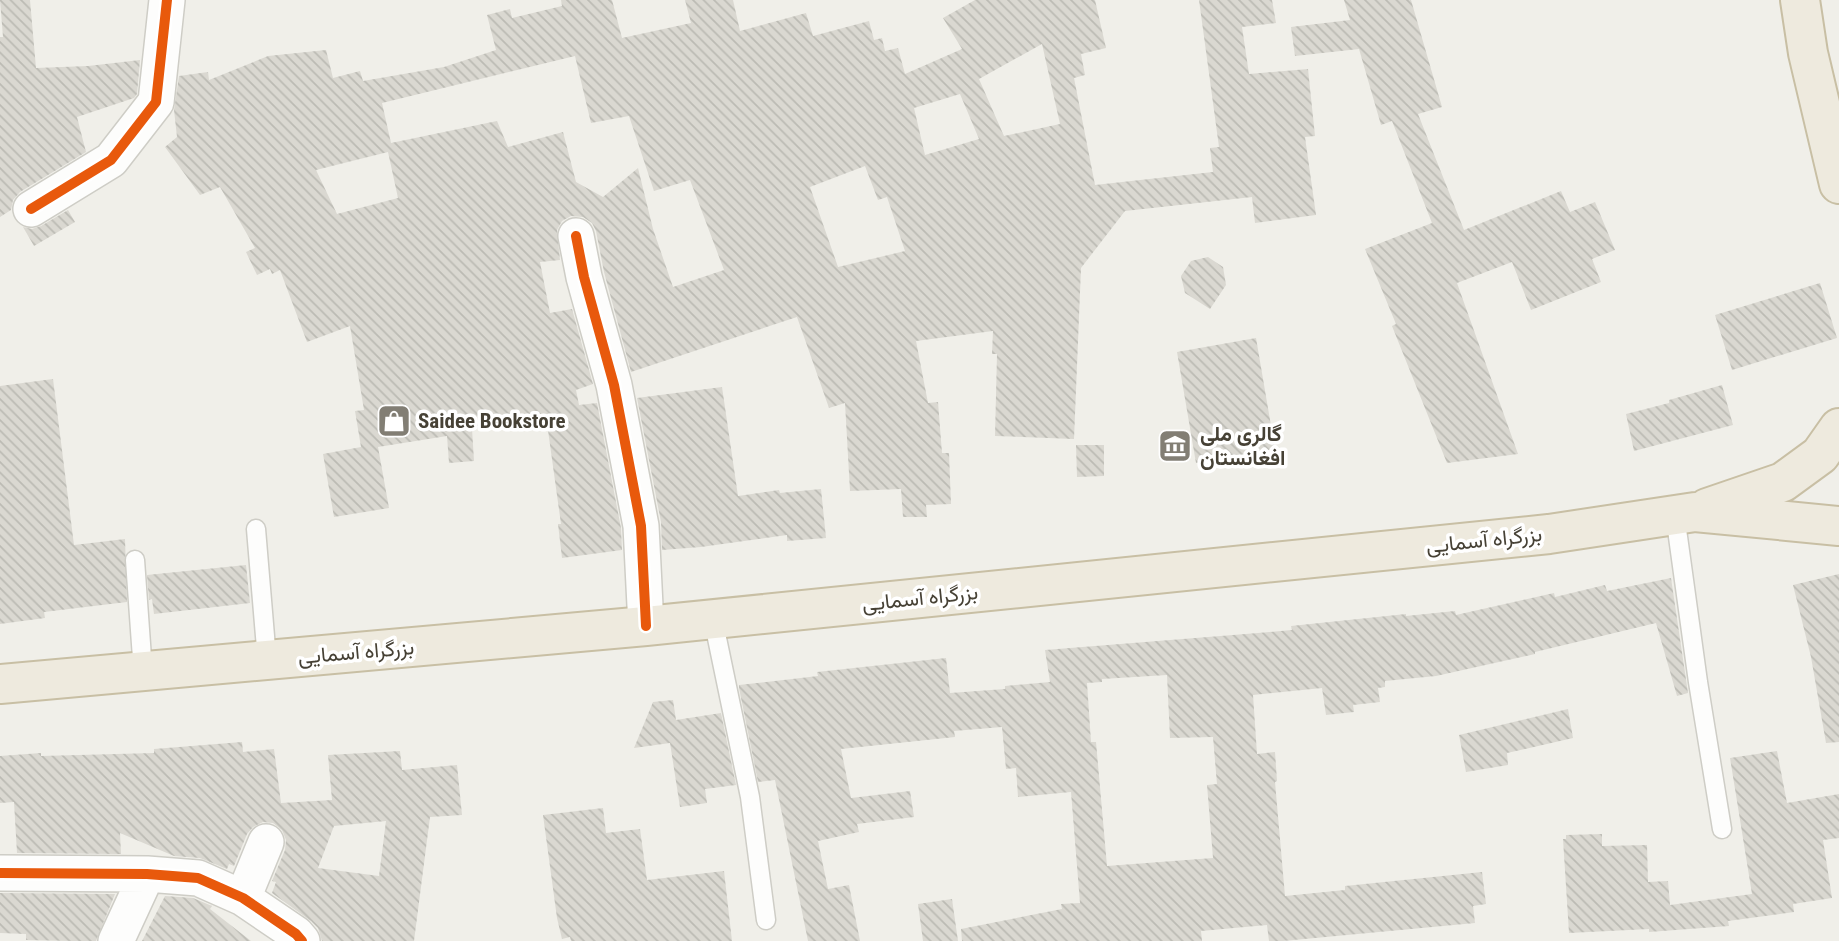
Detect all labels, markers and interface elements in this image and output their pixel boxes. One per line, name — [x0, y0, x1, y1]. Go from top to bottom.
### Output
shop icon: Saidee Bookstore — [375, 402, 413, 440]
place label: Saidee Bookstore — [418, 409, 566, 433]
place label: گالری ملی افغانستان — [1200, 422, 1285, 470]
museum icon: گالری ملی افغانستان — [1156, 427, 1194, 465]
street label: بزرگراه آسمایی — [1425, 522, 1543, 559]
street label: بزرگراه آسمایی — [861, 580, 979, 617]
street label: بزرگراه آسمایی — [297, 635, 415, 670]

